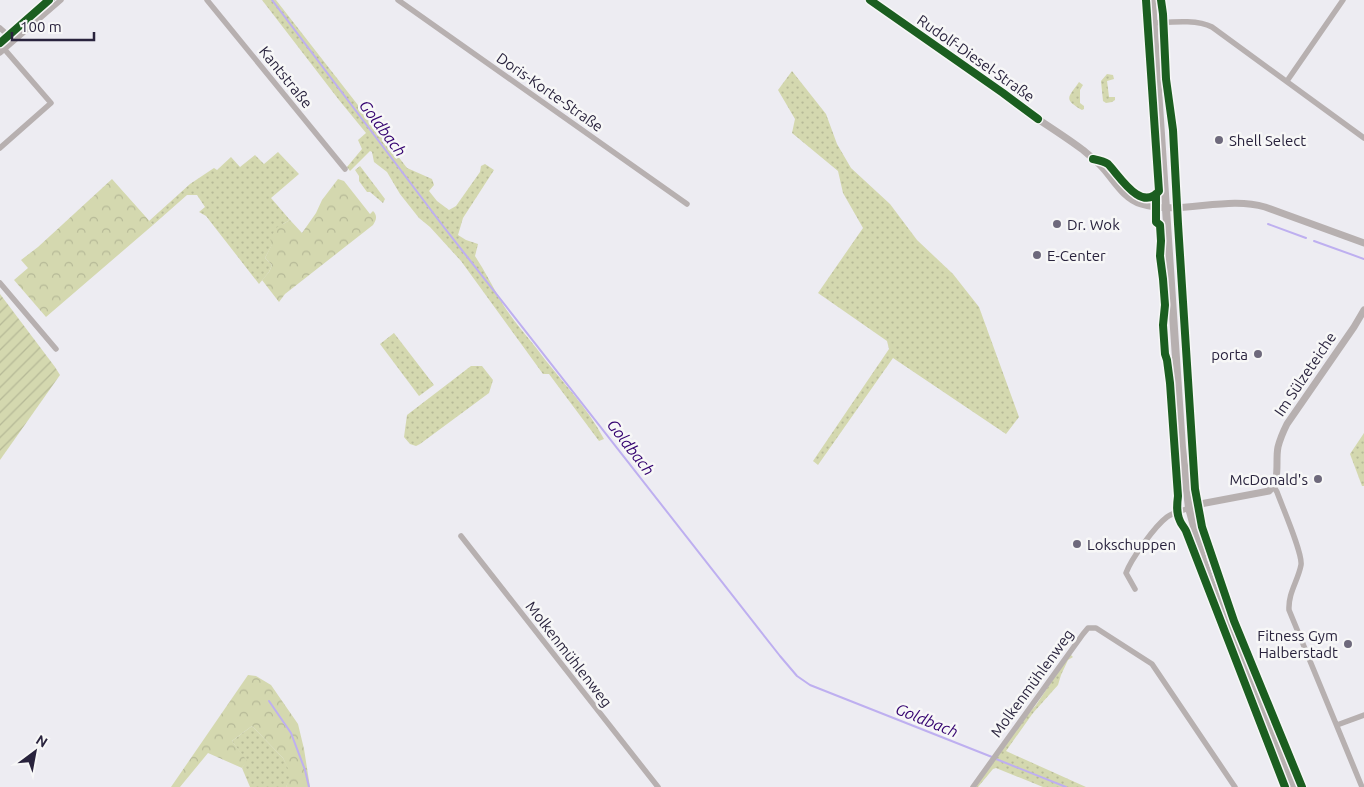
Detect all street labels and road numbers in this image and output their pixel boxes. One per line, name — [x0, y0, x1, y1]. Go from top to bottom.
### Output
street label: Rudolf-Diesel-Straße — [914, 11, 1038, 105]
street label: Kantstraße — [256, 43, 316, 111]
street label: Doris-Korte-Straße — [494, 49, 606, 135]
street label: Im Sülzeteiche — [1271, 329, 1339, 419]
street label: Molkenmühlenweg — [523, 598, 615, 710]
street label: Molkenmühlenweg — [987, 626, 1077, 740]

